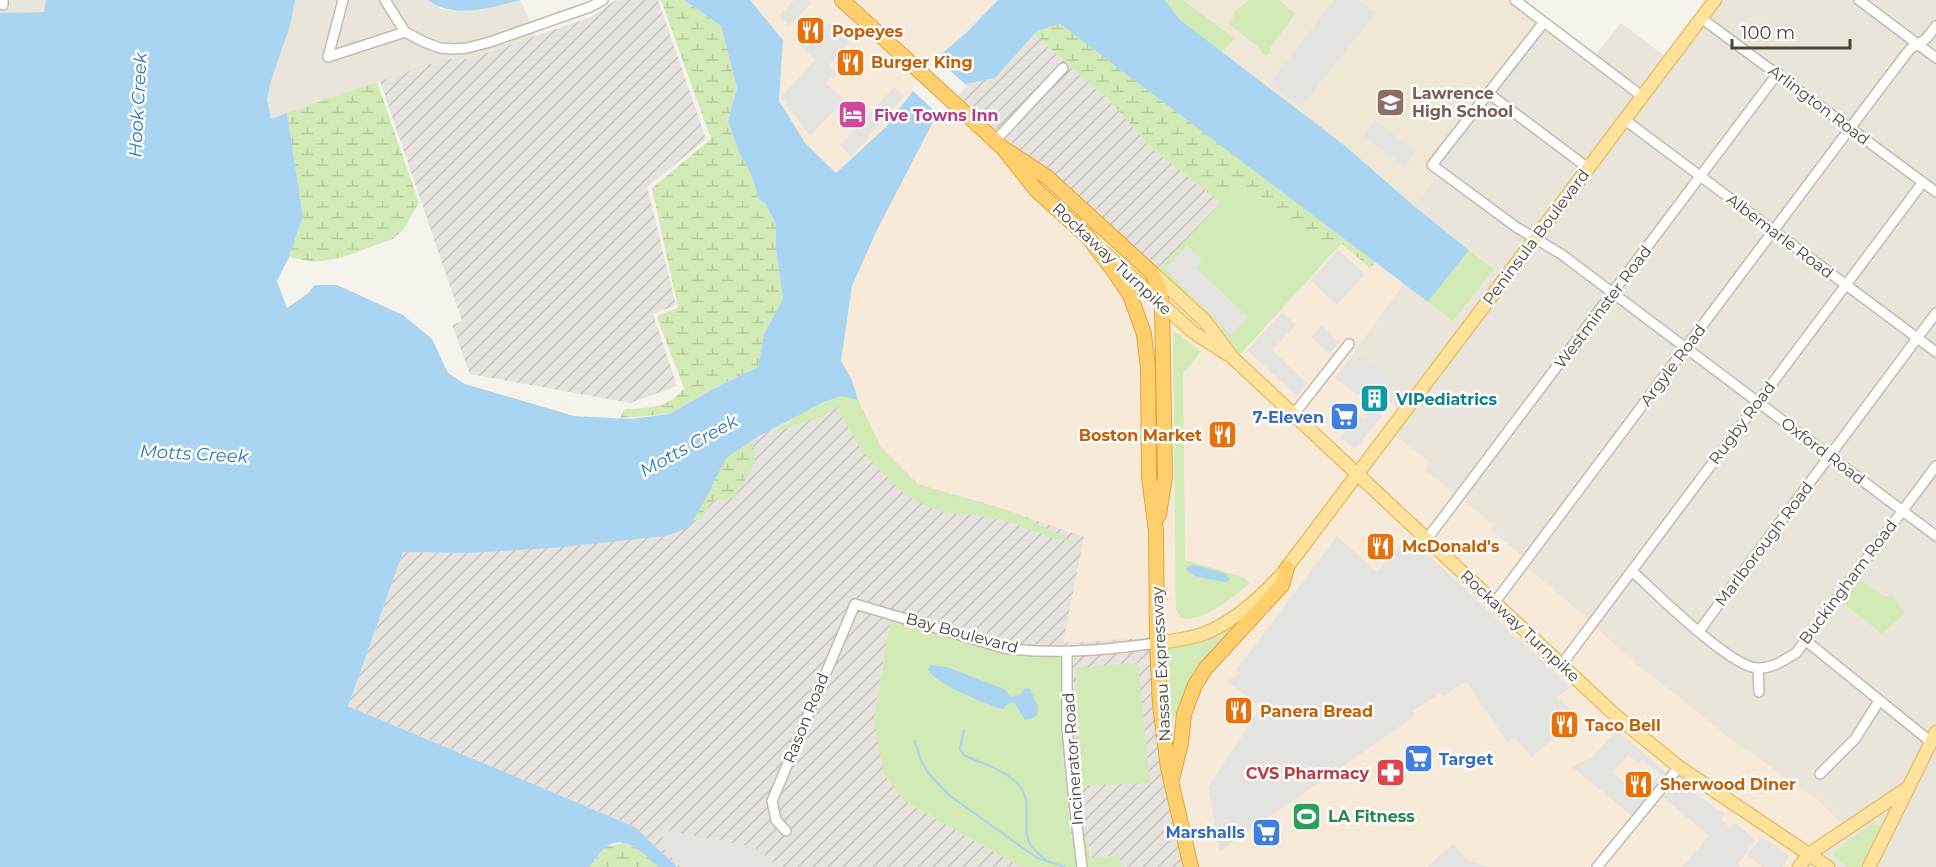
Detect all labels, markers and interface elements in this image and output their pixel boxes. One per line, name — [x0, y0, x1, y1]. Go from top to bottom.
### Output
scale bar — [1732, 12, 1850, 50]
restaurant icon: Popeyes — [795, 15, 827, 47]
place label: Popeyes — [832, 22, 904, 41]
text: 100 m — [1741, 22, 1795, 44]
restaurant icon: Burger King — [834, 46, 866, 78]
water label: Hook Creek — [124, 51, 152, 158]
place label: Burger King — [871, 53, 973, 72]
street label: Arlington Road — [1765, 61, 1873, 149]
place label: Lawrence High School — [1412, 84, 1513, 121]
school or university icon: Lawrence High School — [1375, 86, 1407, 118]
hotel icon: Five Towns Inn — [837, 99, 869, 131]
place label: Five Towns Inn — [874, 106, 999, 125]
street label: Peninsula Boulevard — [1479, 165, 1593, 309]
street label: Albemarle Road — [1723, 190, 1837, 282]
street label: Rockaway Turnpike — [1049, 199, 1175, 319]
street label: Westminster Road — [1551, 242, 1655, 372]
street label: Argyle Road — [1636, 320, 1710, 410]
street label: Rugby Road — [1705, 378, 1779, 468]
building icon: VIPediatrics — [1359, 383, 1391, 415]
place label: VIPediatrics — [1395, 390, 1497, 409]
supermarket icon: 7-Eleven — [1329, 401, 1361, 433]
place label: 7-Eleven — [1253, 408, 1324, 427]
water label: Motts Creek — [636, 409, 743, 482]
street label: Oxford Road — [1777, 413, 1869, 489]
restaurant icon: Boston Market — [1207, 419, 1239, 451]
place label: Boston Market — [1079, 426, 1202, 445]
water label: Motts Creek — [139, 440, 250, 468]
street label: Marlborough Road — [1711, 478, 1817, 610]
street label: Buckingham Road — [1795, 516, 1901, 648]
restaurant icon: McDonald's — [1365, 530, 1397, 562]
place label: McDonald's — [1402, 537, 1500, 556]
street label: Rockaway Turnpike — [1457, 566, 1583, 686]
street label: Nassau Expressway — [1147, 586, 1175, 742]
street label: Bay Boulevard — [904, 609, 1020, 657]
street label: Rason Road — [779, 670, 833, 766]
street label: Incinerator Road — [1059, 692, 1087, 826]
restaurant icon: Panera Bread — [1223, 695, 1255, 727]
place label: Panera Bread — [1260, 702, 1373, 721]
restaurant icon: Taco Bell — [1548, 709, 1580, 741]
place label: Taco Bell — [1585, 716, 1661, 735]
supermarket icon: Target — [1402, 743, 1434, 775]
place label: Target — [1439, 750, 1493, 769]
pharmacy icon: CVS Pharmacy — [1374, 757, 1406, 789]
place label: CVS Pharmacy — [1246, 764, 1369, 783]
restaurant icon: Sherwood Diner — [1623, 768, 1655, 800]
place label: Sherwood Diner — [1660, 775, 1796, 794]
sports icon: LA Fitness — [1291, 800, 1323, 832]
place label: LA Fitness — [1328, 807, 1415, 826]
supermarket icon: Marshalls — [1250, 816, 1282, 848]
place label: Marshalls — [1165, 823, 1245, 842]

